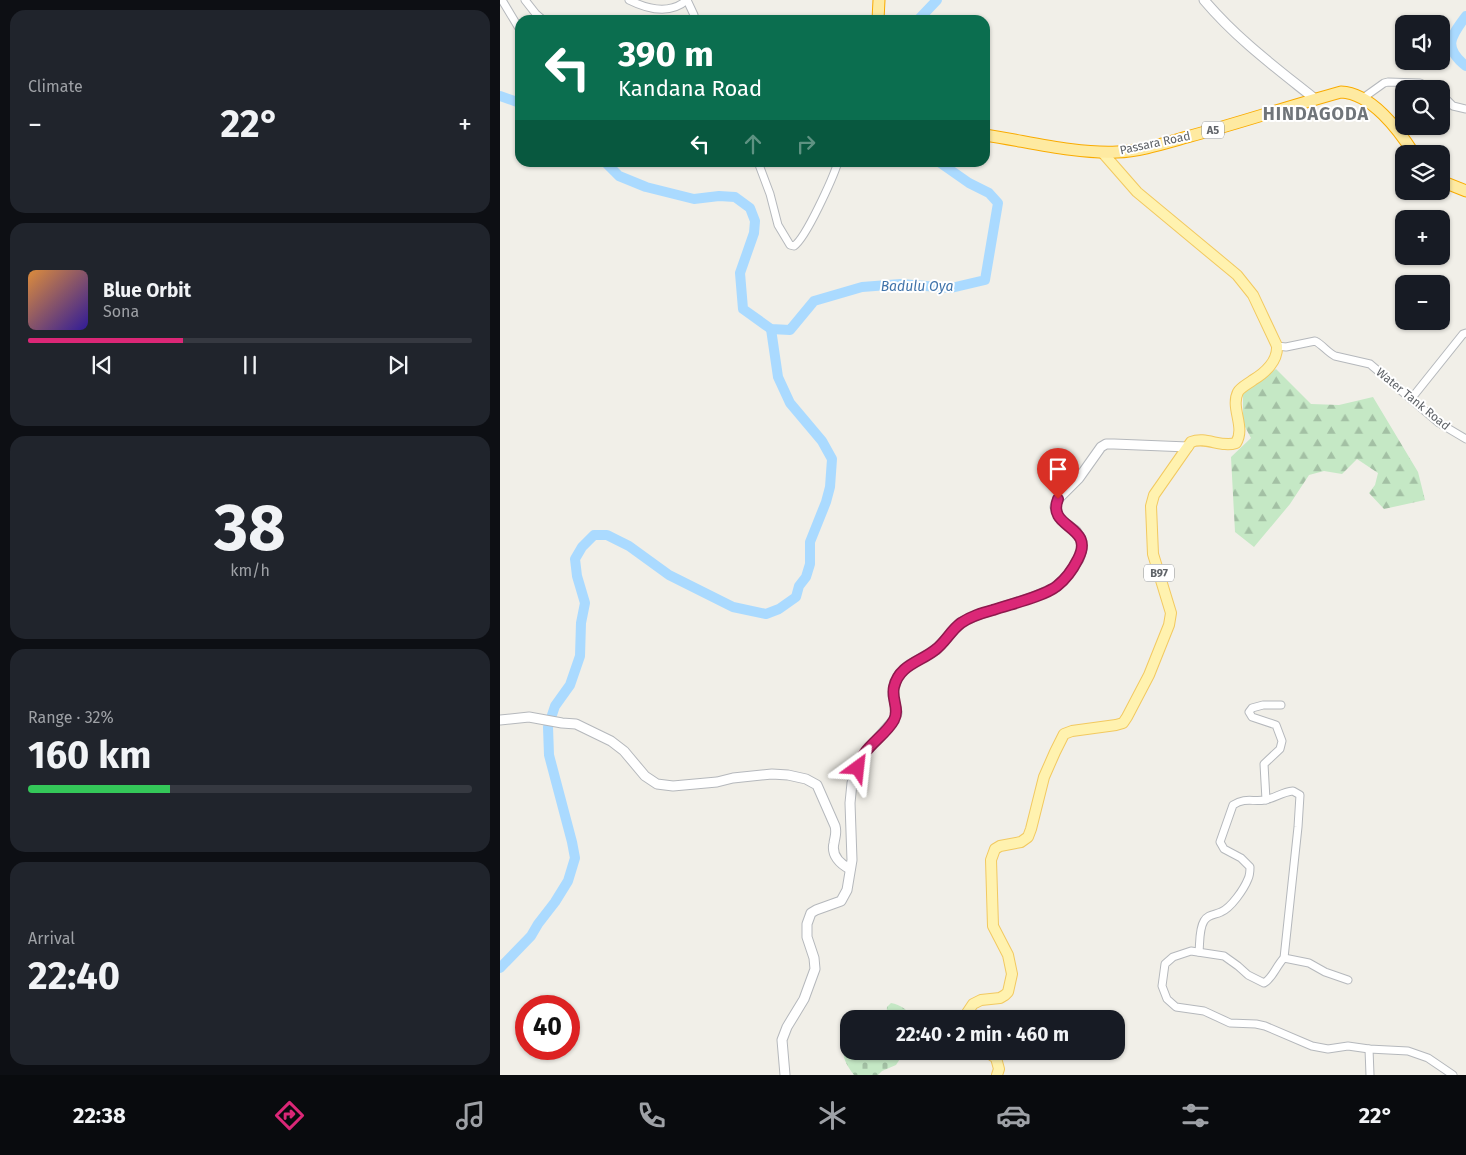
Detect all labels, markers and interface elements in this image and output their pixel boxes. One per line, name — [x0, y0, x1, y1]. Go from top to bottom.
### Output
map controls — [1395, 15, 1450, 330]
button: sound — [1395, 15, 1450, 70]
text: 390 m — [618, 33, 714, 75]
icon: left — [535, 35, 600, 100]
text: Kandana Road — [618, 75, 762, 102]
text: Climate — [28, 77, 83, 96]
button: search — [1395, 80, 1450, 135]
text: 22° — [220, 101, 280, 147]
district label: HINDAGODA — [1263, 103, 1369, 125]
text: − — [28, 108, 42, 141]
text: + — [458, 108, 472, 141]
road number: A5 — [1202, 122, 1224, 138]
street label: Passara Road — [1118, 129, 1192, 157]
icon: left — [686, 130, 714, 158]
icon: ahead — [739, 130, 767, 158]
icon: right — [792, 130, 820, 158]
button: layers — [1395, 145, 1450, 200]
button: + — [1395, 210, 1450, 265]
button: − — [1395, 275, 1450, 330]
water label: Badulu Oya — [881, 278, 953, 295]
text: Blue Orbit — [103, 279, 191, 302]
text: Sona — [103, 302, 139, 321]
icon: previous — [88, 351, 116, 379]
icon: pause — [236, 351, 264, 379]
icon: next — [384, 351, 412, 379]
street label: Water Tank Road — [1373, 365, 1453, 433]
pin — [1037, 448, 1079, 499]
icon: arrive — [1044, 455, 1072, 483]
text: 38 — [214, 489, 286, 567]
text: km/h — [230, 561, 270, 580]
road number: B97 — [1144, 564, 1174, 582]
text: Range · 32% — [28, 708, 114, 727]
text: 160 km — [28, 732, 151, 778]
position arrow — [831, 741, 883, 793]
text: Arrival — [28, 929, 75, 948]
text: 22:40 — [28, 953, 120, 999]
speed limit sign: 40 — [515, 995, 580, 1060]
text: 22:40 · 2 min · 460 m — [896, 1023, 1069, 1046]
icon: directions — [272, 1098, 307, 1133]
icon: music — [453, 1098, 488, 1133]
icon: phone — [634, 1098, 669, 1133]
icon: climate — [815, 1098, 850, 1133]
icon: car — [996, 1098, 1031, 1133]
icon: filters — [1178, 1098, 1213, 1133]
text: 22:38 — [73, 1102, 126, 1129]
text: 22° — [1359, 1102, 1393, 1129]

